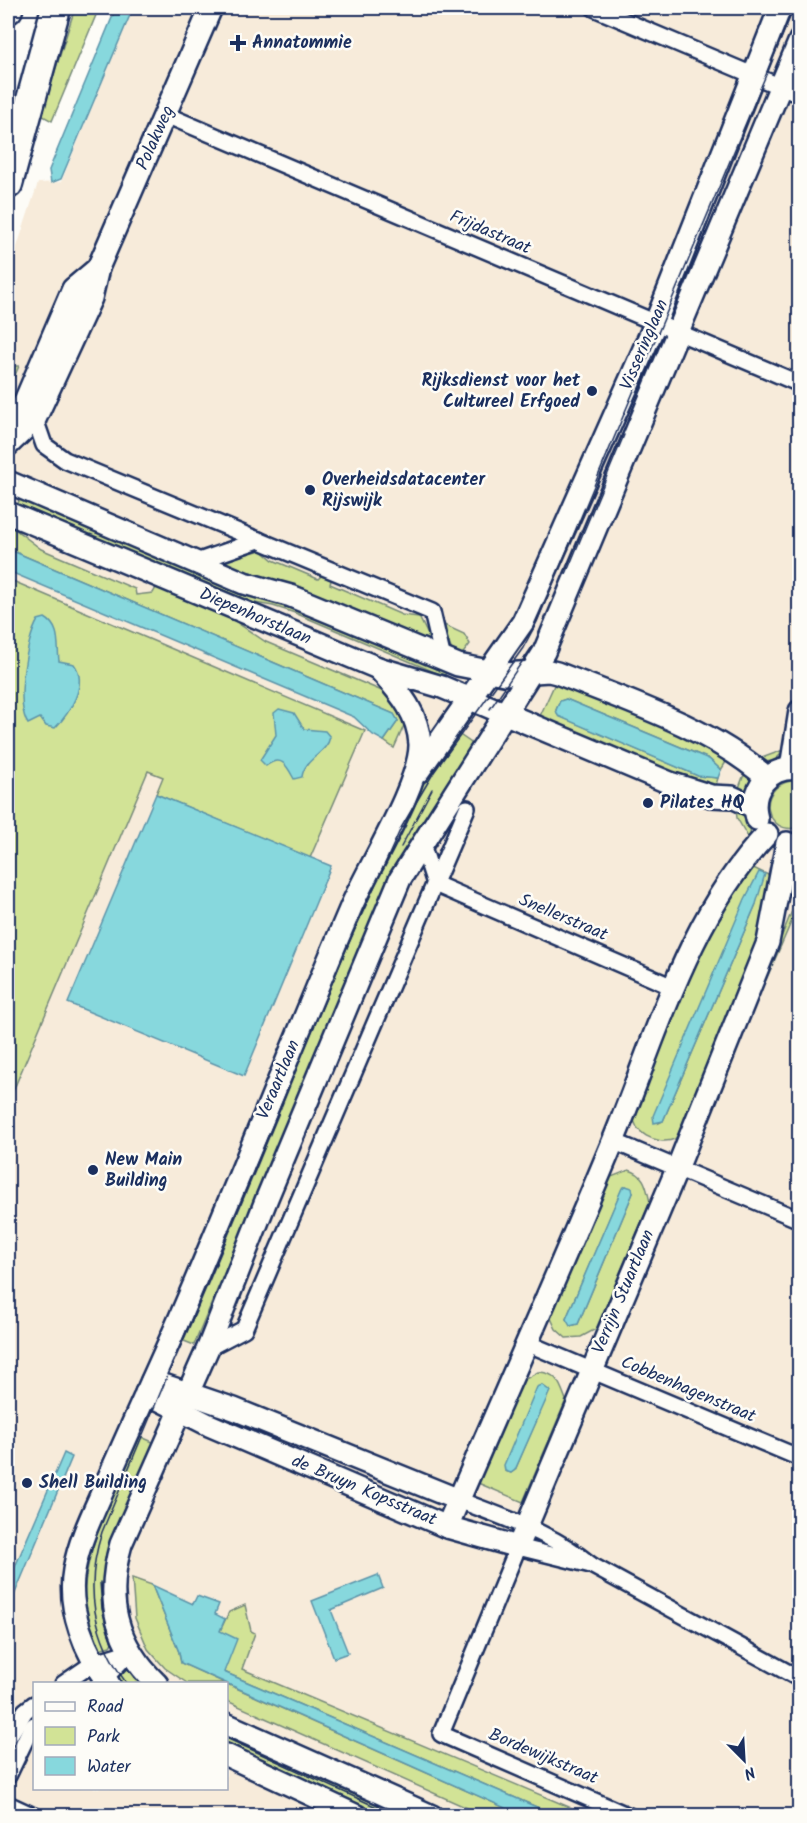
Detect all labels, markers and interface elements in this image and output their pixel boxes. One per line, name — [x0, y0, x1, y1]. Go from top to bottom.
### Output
place label: Annatommie — [252, 29, 352, 58]
marker: Annatommie — [229, 34, 247, 52]
street label: Polakweg — [129, 101, 183, 175]
street label: Frijdastraat — [445, 203, 536, 264]
street label: Visseringlaan — [613, 295, 677, 395]
place label: Rijksdienst voor het Cultureel Erfgoed — [421, 367, 581, 417]
marker: Rijksdienst voor het Cultureel Erfgoed — [585, 384, 599, 398]
place label: Overheidsdatacenter Rijswijk — [322, 466, 486, 516]
marker: Overheidsdatacenter Rijswijk — [303, 483, 317, 497]
street label: Diepenhorstlaan — [194, 580, 316, 654]
place label: Pilates HQ — [660, 789, 744, 818]
marker: Pilates HQ — [641, 796, 655, 810]
street label: Snellerstraat — [514, 886, 613, 950]
street label: Veraartlaan — [249, 1036, 309, 1124]
place label: New Main Building — [105, 1146, 182, 1196]
marker: New Main Building — [86, 1163, 100, 1177]
street label: Verrijn Stuartlaan — [585, 1225, 663, 1359]
street label: Cobbenhagenstraat — [616, 1348, 761, 1432]
street label: de Bruyn Kopsstraat — [287, 1447, 442, 1535]
place label: Shell Building — [39, 1469, 147, 1498]
marker: Shell Building — [20, 1476, 34, 1490]
legend — [33, 1682, 228, 1790]
text: Road — [87, 1693, 124, 1722]
street label: Bordewijkstraat — [484, 1721, 603, 1794]
text: Park — [87, 1723, 120, 1752]
north arrow — [714, 1730, 774, 1790]
text: Water — [87, 1753, 132, 1782]
text: N — [740, 1759, 759, 1786]

